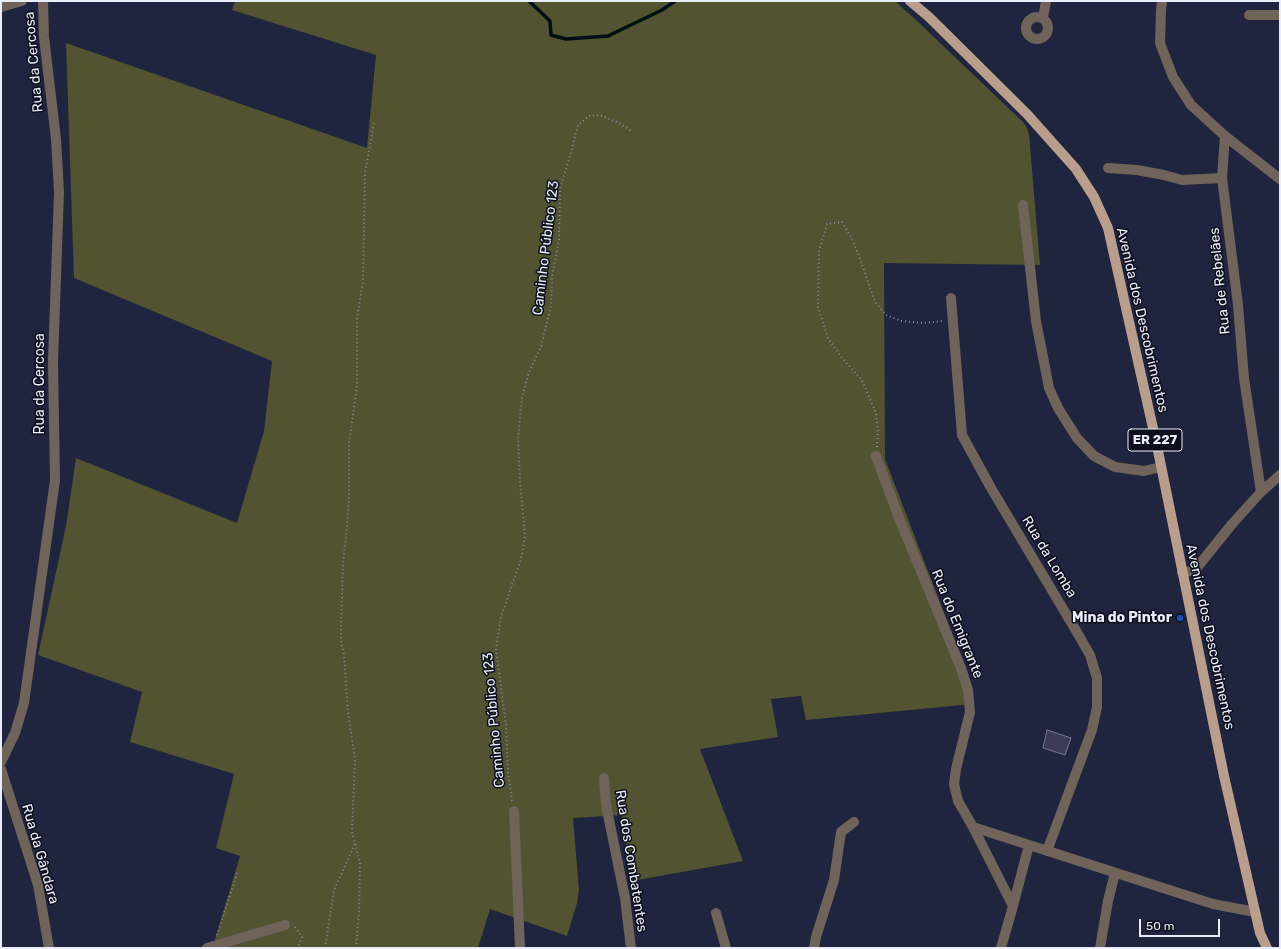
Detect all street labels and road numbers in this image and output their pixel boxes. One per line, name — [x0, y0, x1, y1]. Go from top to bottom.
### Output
street label: Rua da Cercosa — [21, 11, 47, 113]
street label: Caminho Público 123 — [529, 180, 563, 316]
street label: Avenida dos Descobrimentos — [1113, 226, 1171, 414]
street label: Rua de Rebelães — [1206, 227, 1234, 335]
street label: Rua da Cercosa — [32, 333, 48, 435]
road number: ER 227 — [1128, 429, 1182, 451]
street label: Rua da Lomba — [1018, 513, 1080, 601]
street label: Avenida dos Descobrimentos — [1182, 543, 1238, 731]
street label: Rua do Emigrante — [928, 567, 986, 681]
street label: Caminho Público 123 — [480, 652, 508, 788]
street label: Rua dos Combatentes — [611, 789, 651, 933]
street label: Rua da Gândara — [18, 802, 62, 906]

